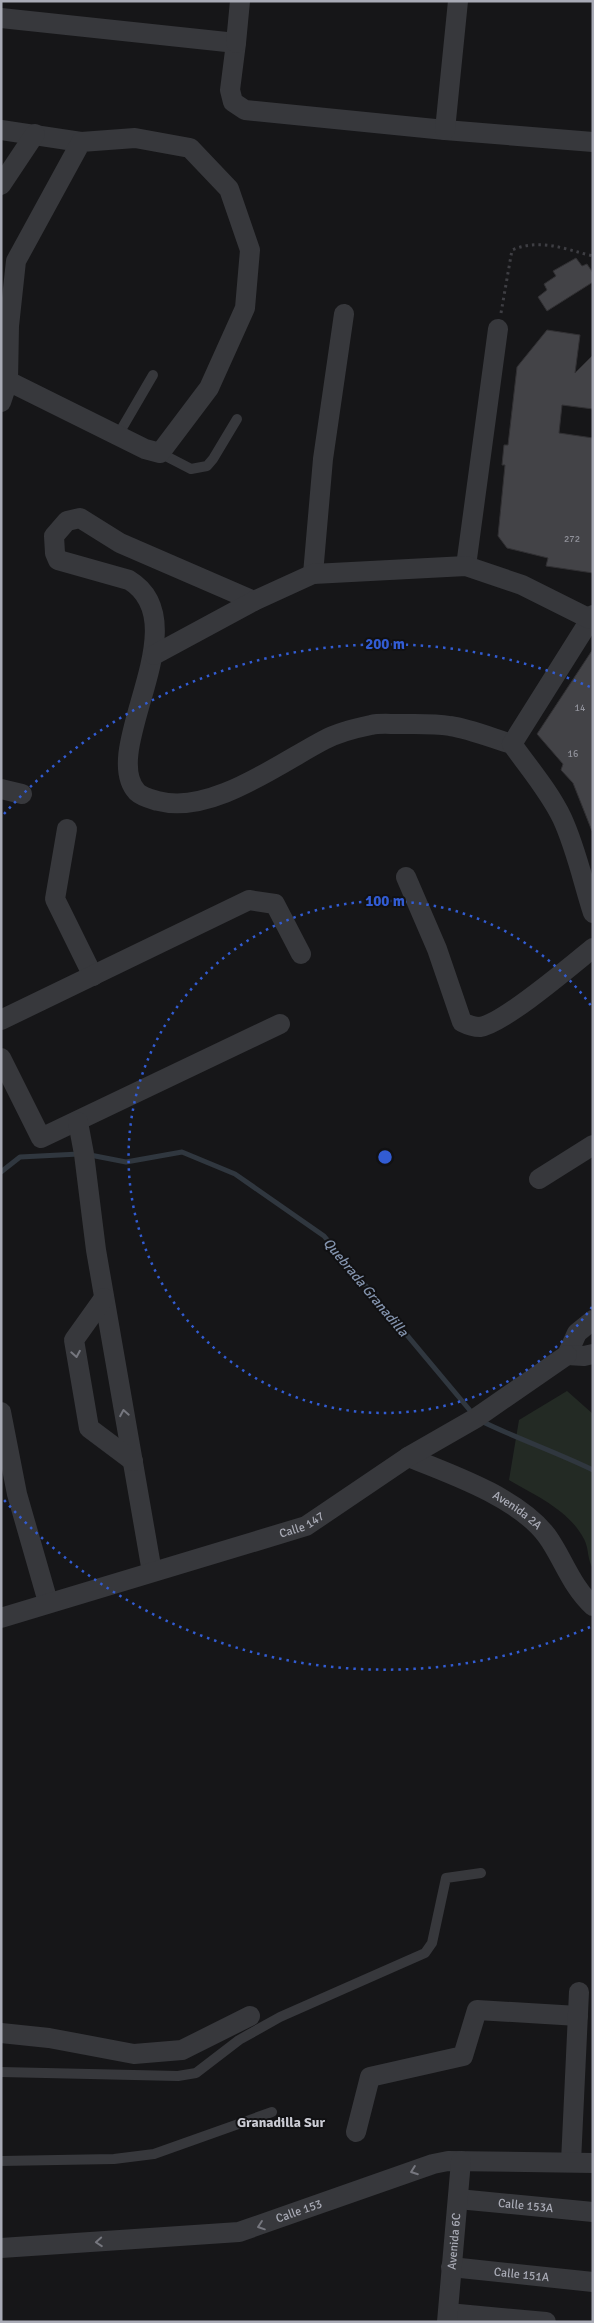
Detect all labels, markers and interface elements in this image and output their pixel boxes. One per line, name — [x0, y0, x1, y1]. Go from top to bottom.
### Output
house number: 272 — [564, 533, 580, 545]
text: 200 m — [365, 635, 405, 653]
house number: 14 — [575, 702, 586, 714]
house number: 16 — [568, 748, 578, 760]
text: 100 m — [365, 892, 405, 910]
centre of rings — [376, 1148, 394, 1166]
water label: Quebrada Granadilla — [320, 1235, 412, 1341]
one-way arrow — [71, 1350, 81, 1359]
one-way arrow — [120, 1409, 130, 1417]
street label: Avenida 2A — [490, 1488, 545, 1534]
street label: Calle 147 — [277, 1509, 327, 1542]
district label: Granadilla Sur — [237, 2114, 326, 2131]
one-way arrow — [410, 2165, 418, 2175]
street label: Calle 153 — [274, 2196, 324, 2227]
street label: Calle 153A — [497, 2196, 555, 2216]
street label: Avenida 6C — [445, 2212, 464, 2270]
one-way arrow — [257, 2220, 265, 2230]
one-way arrow — [95, 2236, 103, 2247]
street label: Calle 151A — [493, 2265, 551, 2285]

